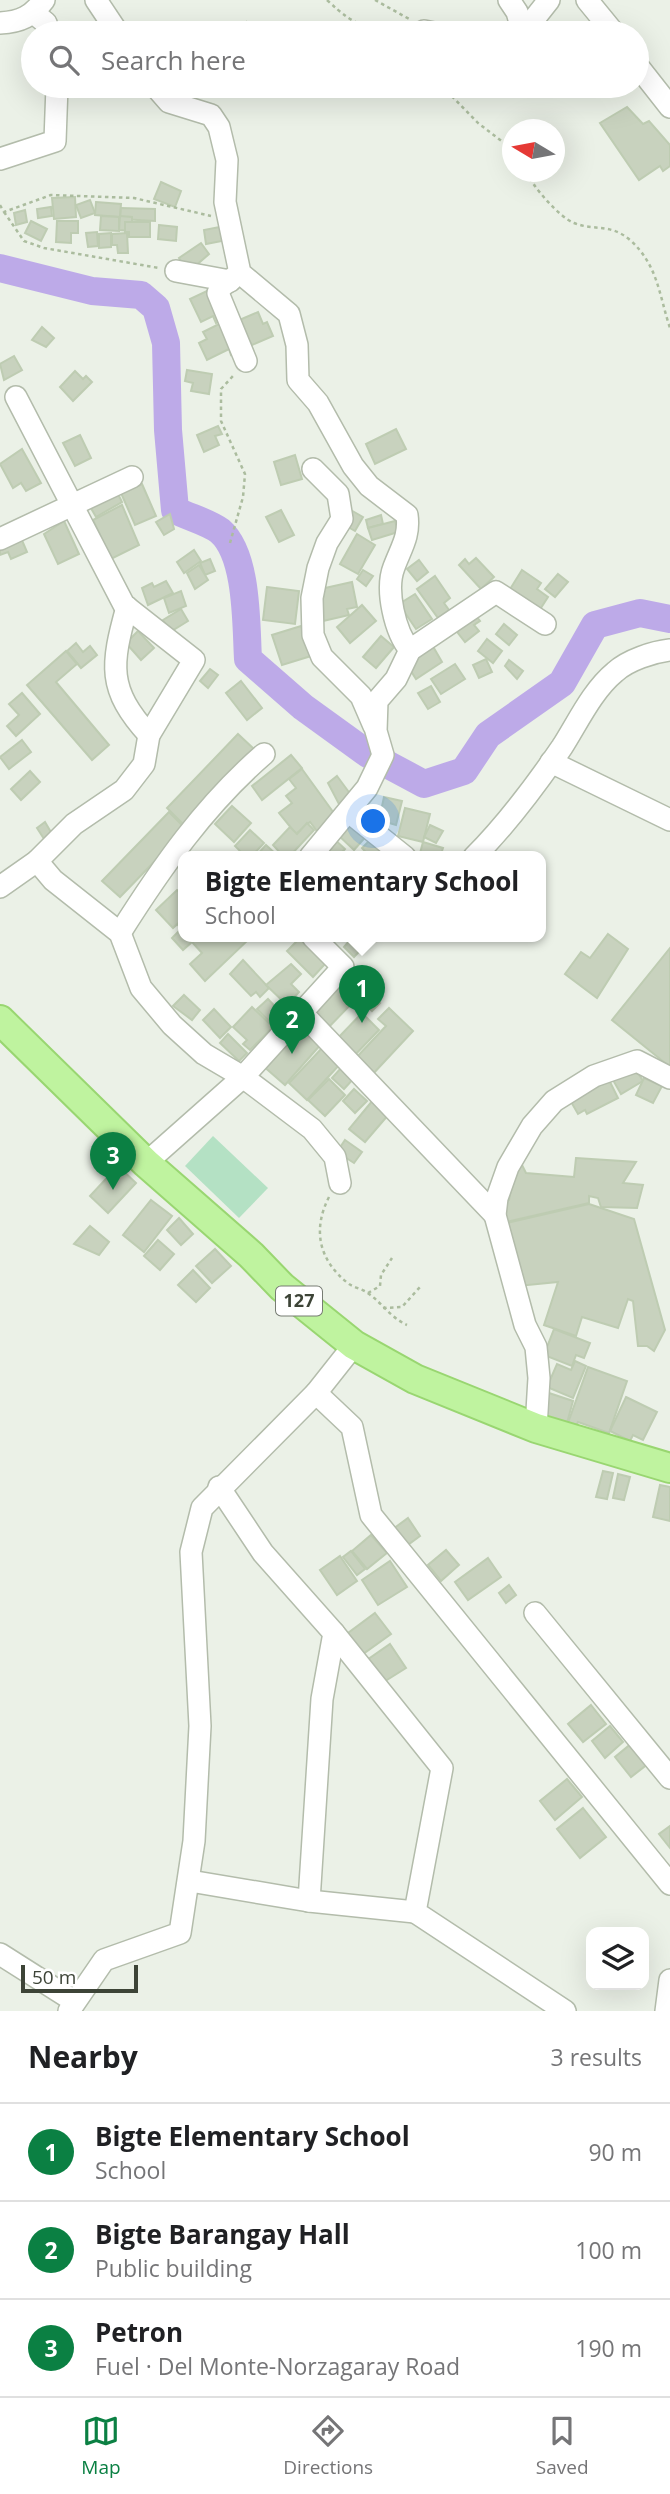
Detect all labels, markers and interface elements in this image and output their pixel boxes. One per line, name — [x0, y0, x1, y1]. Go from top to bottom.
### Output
search box — [21, 21, 649, 98]
icon: search — [45, 41, 83, 79]
text: Search here — [101, 42, 246, 78]
north arrow — [502, 119, 565, 182]
your location — [356, 804, 390, 838]
popup — [178, 851, 546, 942]
text: Bigte Elementary School — [205, 863, 519, 899]
text: School — [205, 899, 276, 931]
pin: 1 — [339, 965, 385, 1023]
pin: 2 — [269, 996, 315, 1054]
pin: 3 — [90, 1132, 136, 1190]
road number: 127 — [276, 1286, 322, 1316]
map controls — [586, 1927, 649, 1990]
button: layers — [586, 1927, 649, 1990]
scale bar — [21, 1962, 138, 1994]
text: 50 m — [32, 1964, 76, 1990]
text: Nearby — [28, 2036, 138, 2077]
text: 3 results — [551, 2041, 642, 2073]
text: Bigte Elementary School — [95, 2118, 410, 2154]
text: 1 — [44, 2136, 58, 2168]
text: 90 m — [588, 2136, 642, 2168]
text: School — [95, 2154, 166, 2186]
text: Bigte Barangay Hall — [95, 2216, 350, 2252]
text: 2 — [44, 2234, 58, 2266]
text: 100 m — [575, 2234, 642, 2266]
text: Public building — [95, 2252, 252, 2284]
text: Petron — [95, 2314, 183, 2350]
text: 3 — [44, 2332, 58, 2364]
text: 190 m — [575, 2332, 642, 2364]
text: Fuel · Del Monte-Norzagaray Road — [95, 2350, 460, 2382]
tab: Map — [81, 2412, 121, 2480]
tab: Directions — [283, 2412, 373, 2480]
tab: Saved — [536, 2412, 589, 2480]

